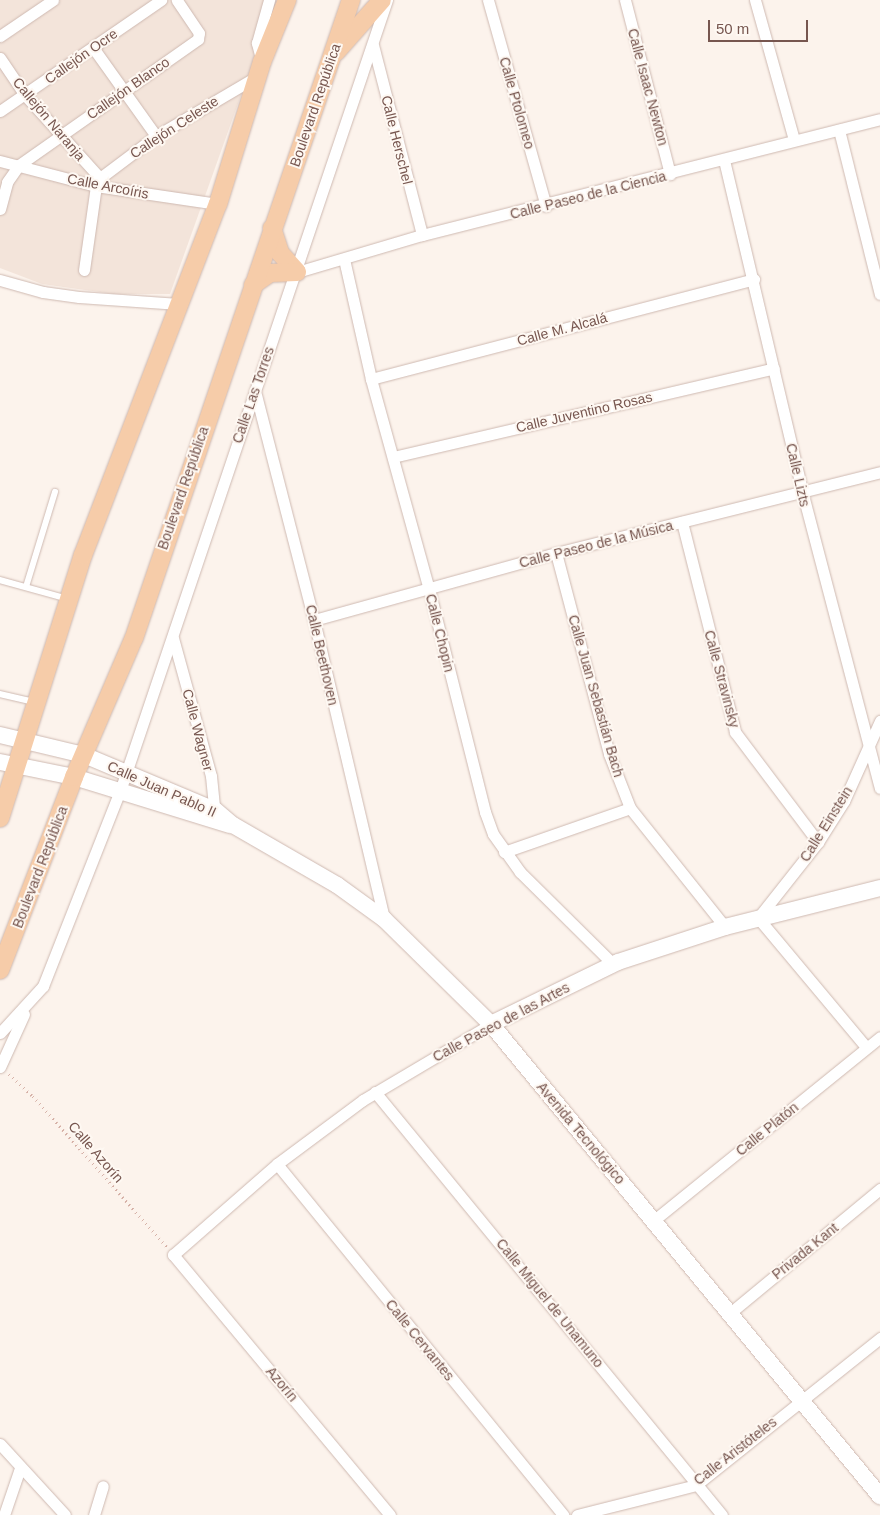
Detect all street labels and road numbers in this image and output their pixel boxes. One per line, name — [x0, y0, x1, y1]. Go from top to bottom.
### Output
street label: Callejón Ocre — [41, 25, 121, 87]
street label: Calle Isaac Newton — [624, 27, 672, 147]
street label: Boulevard República — [286, 41, 344, 169]
street label: Callejón Blanco — [83, 53, 173, 123]
street label: Calle Ptolomeo — [496, 55, 538, 151]
street label: Callejón Naranja — [9, 74, 89, 164]
street label: Callejón Celeste — [127, 92, 221, 162]
street label: Calle Herschel — [378, 94, 416, 186]
street label: Calle Paseo de la Ciencia — [508, 167, 668, 223]
street label: Calle Arcoíris — [66, 170, 150, 202]
street label: Calle M. Alcalá — [515, 309, 609, 349]
street label: Calle Las Torres — [229, 344, 277, 446]
street label: Calle Juventino Rosas — [514, 388, 654, 436]
street label: Boulevard República — [154, 424, 212, 552]
street label: Calle Lizts — [783, 442, 813, 508]
street label: Calle Paseo de la Música — [517, 517, 675, 571]
street label: Calle Chopin — [422, 592, 458, 674]
street label: Calle Beethoven — [302, 603, 342, 707]
street label: Calle Juan Sebastián Bach — [565, 613, 627, 779]
street label: Calle Stravinsky — [701, 628, 743, 730]
street label: Calle Wagner — [179, 687, 217, 773]
street label: Calle Juan Pablo II — [105, 757, 219, 821]
street label: Calle Einstein — [796, 783, 856, 865]
street label: Boulevard República — [9, 804, 71, 930]
street label: Calle Paseo de las Artes — [429, 979, 573, 1065]
street label: Avenida Tecnológico — [533, 1079, 629, 1187]
street label: Calle Platón — [732, 1099, 802, 1159]
street label: Calle Azorín — [65, 1118, 127, 1186]
street label: Privada Kant — [769, 1219, 841, 1283]
street label: Calle Miguel de Unamuno — [493, 1235, 607, 1371]
street label: Calle Cervantes — [382, 1296, 458, 1384]
street label: Azorín — [263, 1363, 301, 1405]
street label: Calle Aristóteles — [690, 1413, 780, 1489]

